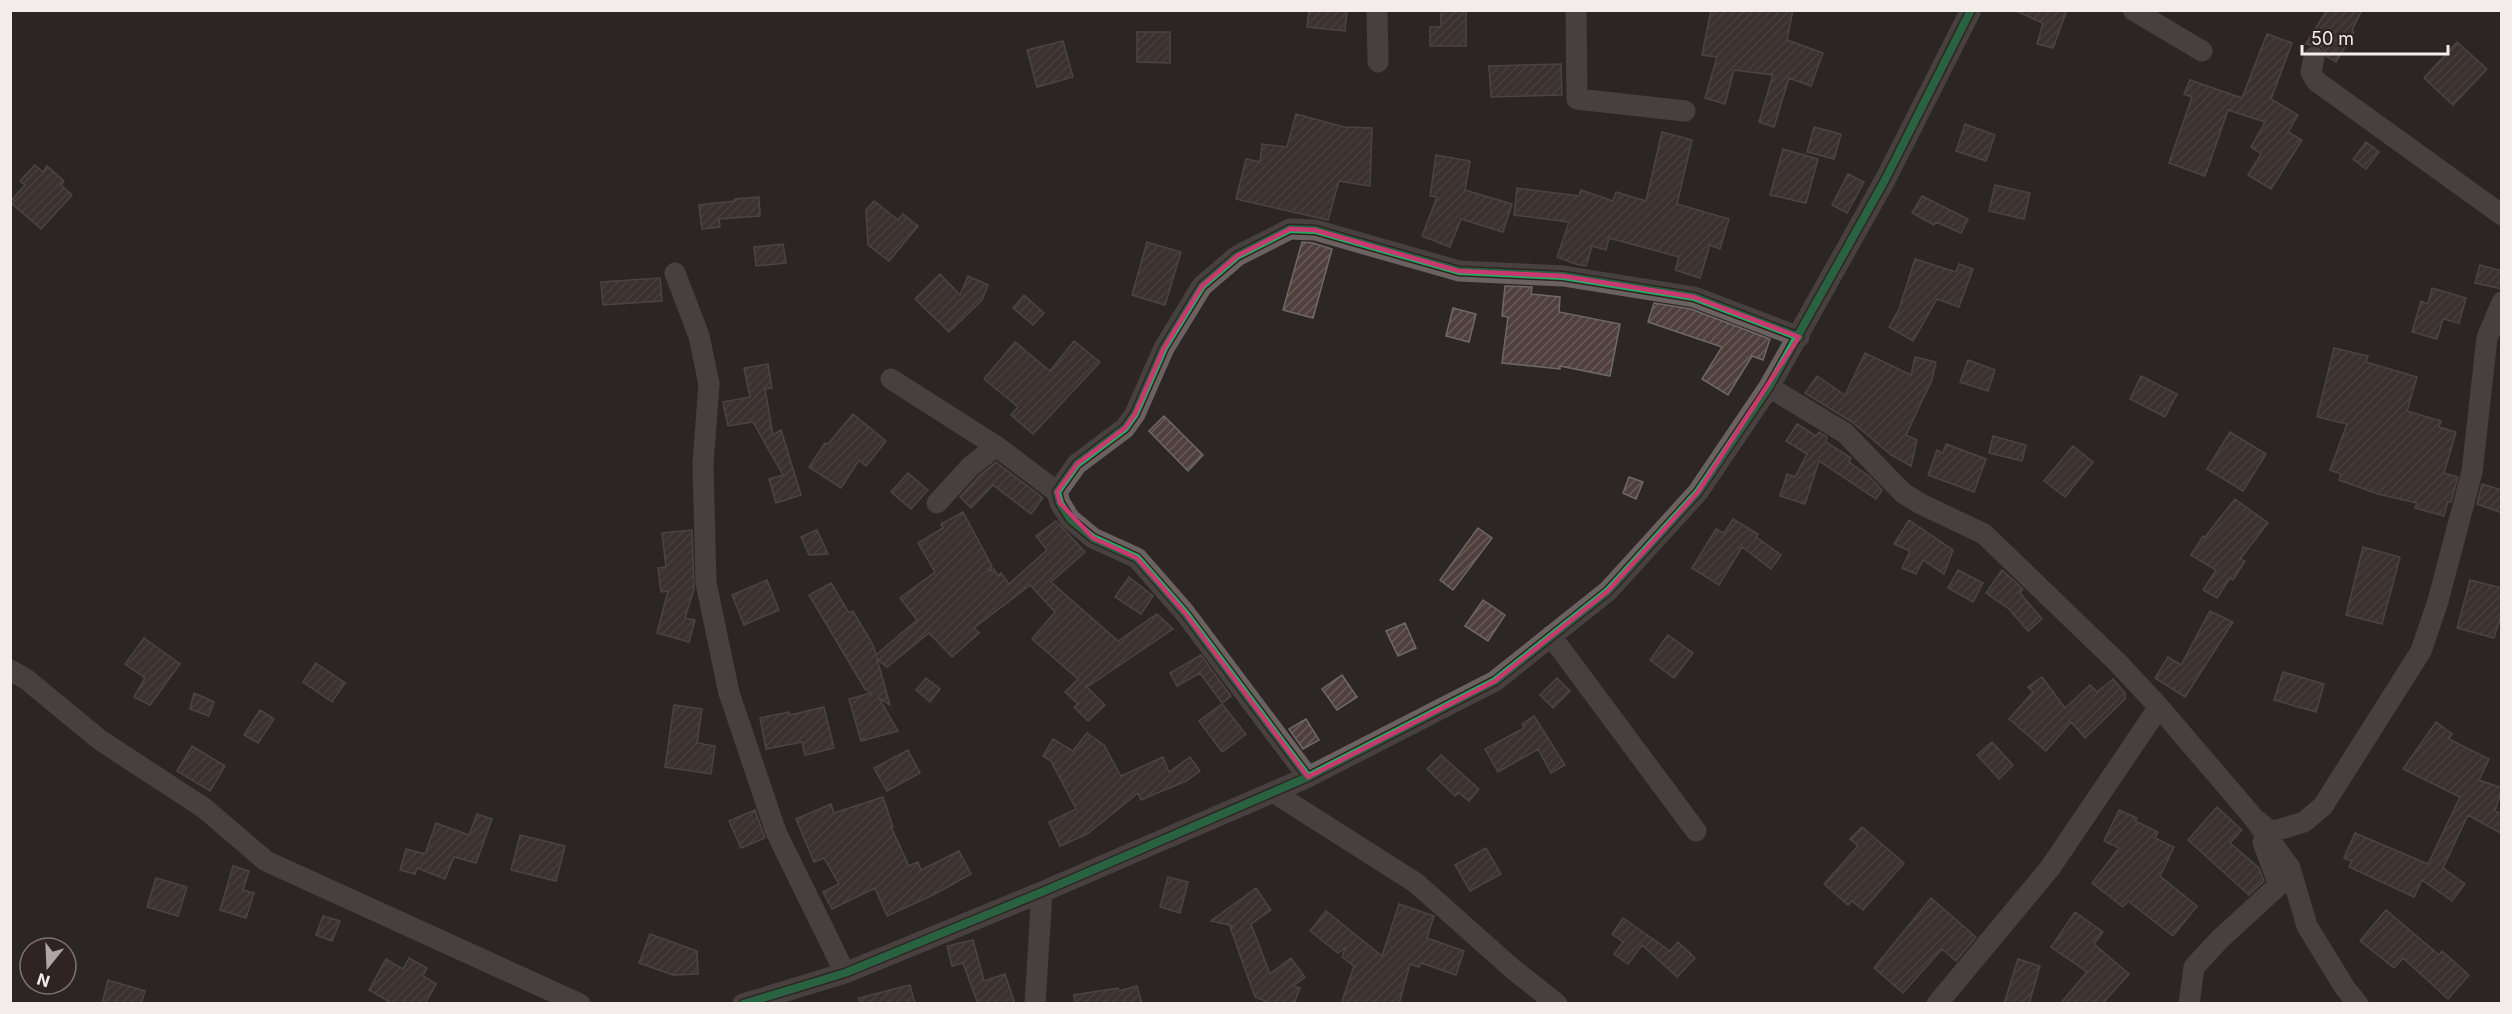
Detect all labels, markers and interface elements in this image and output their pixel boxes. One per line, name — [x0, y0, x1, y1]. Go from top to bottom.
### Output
scale bar — [2302, 18, 2448, 56]
text: 50 m — [2311, 28, 2354, 49]
north arrow — [18, 936, 78, 996]
text: N — [34, 969, 52, 992]

